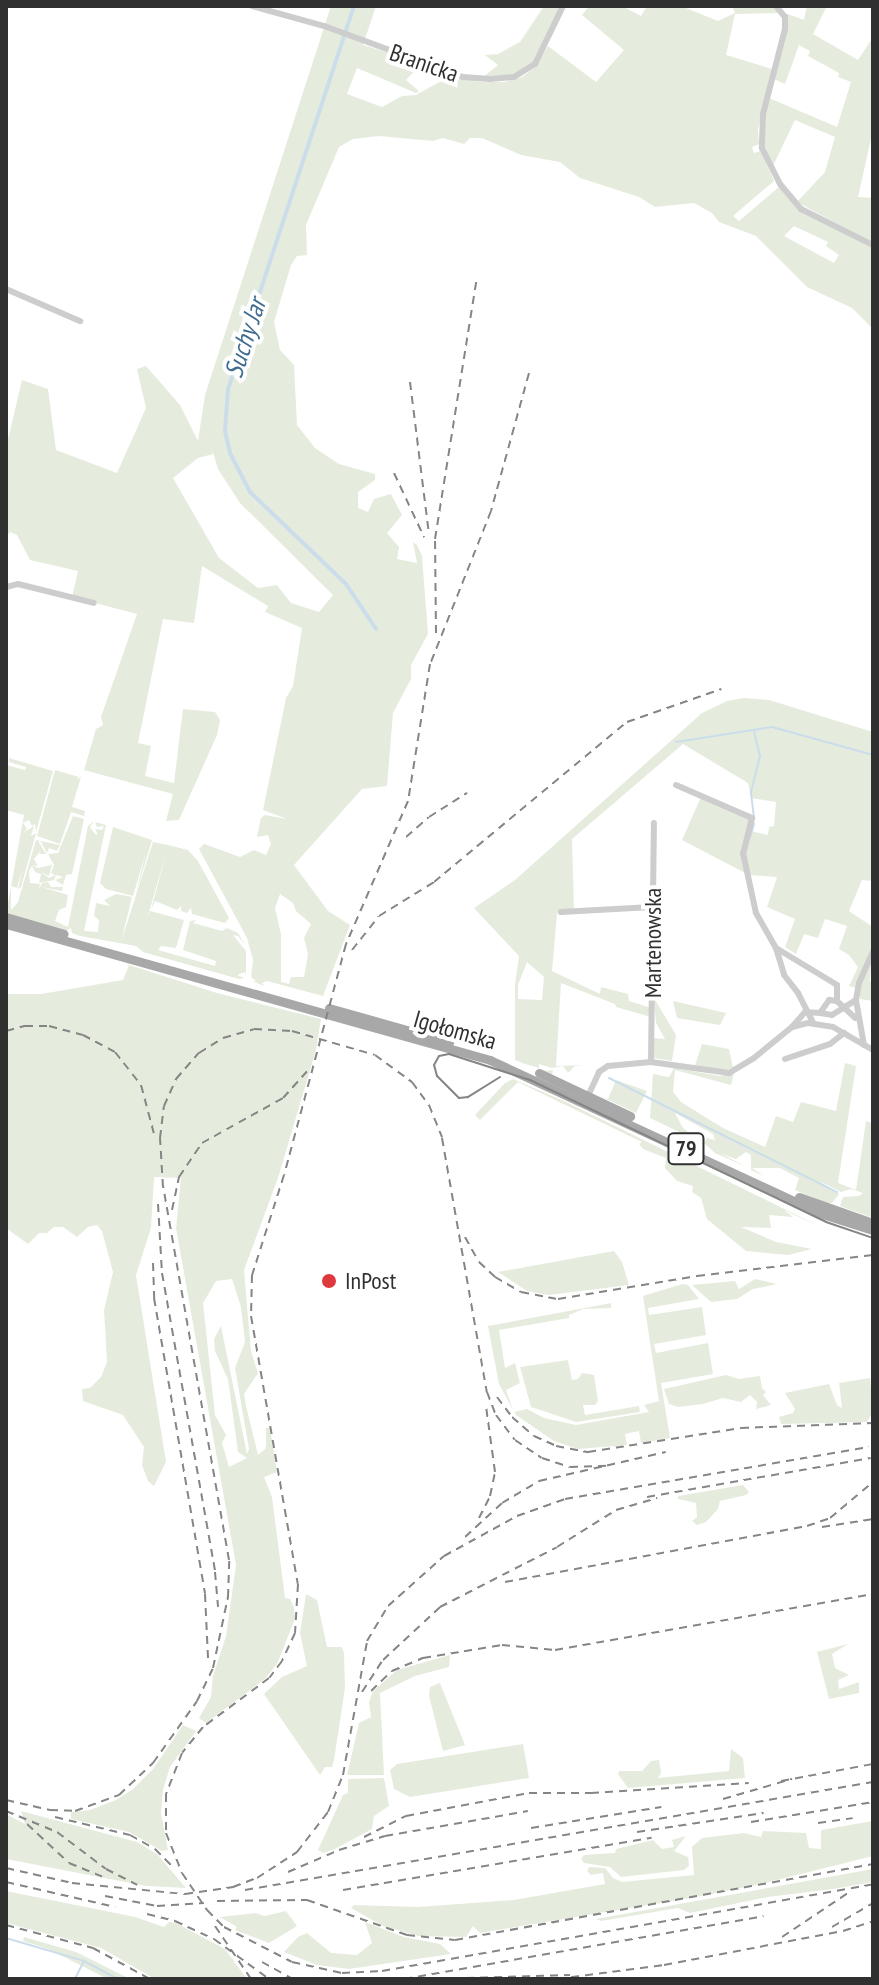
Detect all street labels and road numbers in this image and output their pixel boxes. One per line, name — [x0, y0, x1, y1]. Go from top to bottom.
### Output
street label: Branicka — [386, 38, 462, 88]
street label: Martenowska — [639, 888, 667, 998]
street label: Igołomska — [410, 1004, 500, 1056]
road number: 79 — [666, 1131, 706, 1167]

